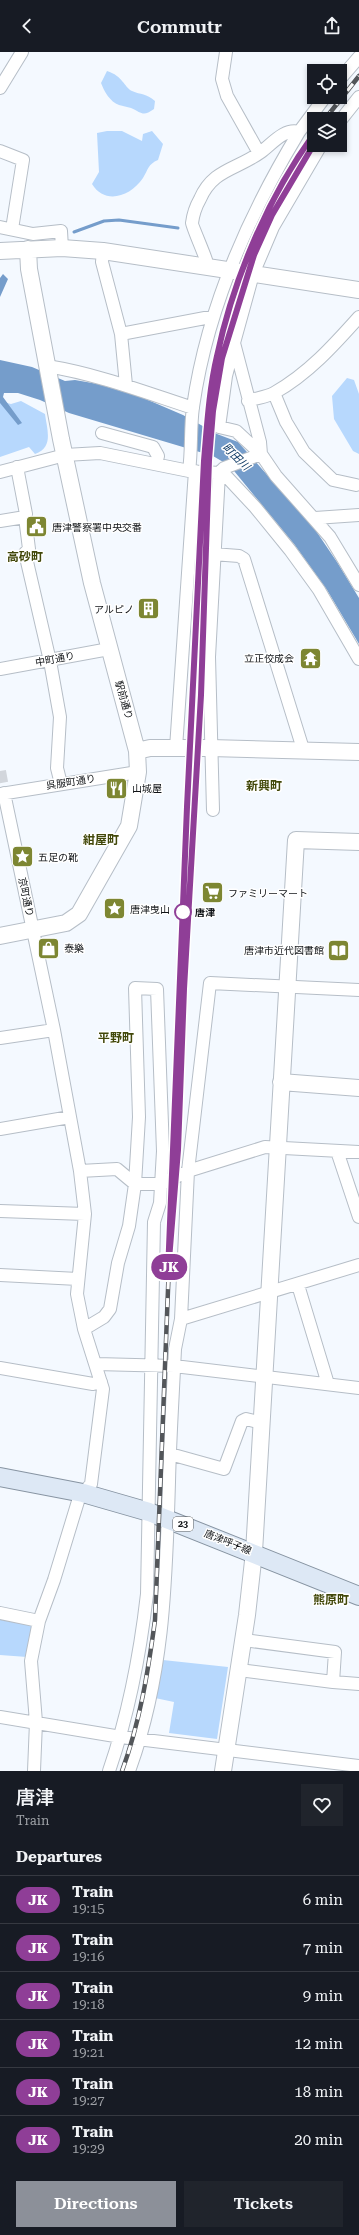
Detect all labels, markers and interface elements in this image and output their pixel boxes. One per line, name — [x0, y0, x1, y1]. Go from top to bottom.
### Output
icon: back — [16, 15, 38, 37]
icon: share — [321, 15, 343, 37]
text: Commutr — [137, 16, 222, 37]
map controls — [307, 64, 347, 152]
button: locate — [307, 64, 347, 104]
button: layers — [307, 112, 347, 152]
water label: 町田川 — [220, 441, 253, 474]
public building icon: 唐津警察署中央交番 — [24, 514, 50, 540]
place label: 唐津警察署中央交番 — [52, 522, 142, 533]
district label: 高砂町 — [7, 550, 43, 564]
building icon: アルピノ — [136, 596, 162, 622]
place label: アルピノ — [94, 604, 134, 615]
temple icon: 立正佼成会 — [297, 645, 323, 671]
street label: 中町通り — [34, 650, 76, 668]
place label: 立正佼成会 — [244, 653, 294, 664]
street label: 駅前通り — [113, 679, 135, 721]
street label: 呉服町通り — [45, 773, 97, 791]
restaurant icon: 山城屋 — [103, 775, 129, 801]
district label: 新興町 — [246, 779, 282, 793]
place label: 山城屋 — [132, 783, 162, 794]
district label: 紺屋町 — [83, 833, 119, 847]
place icon: 五足の靴 — [10, 844, 36, 870]
place label: 五足の靴 — [38, 852, 78, 863]
street label: 京町通り — [16, 876, 36, 918]
supermarket icon: ファミリーマート — [199, 880, 225, 906]
place label: ファミリーマート — [228, 888, 308, 899]
place icon: 唐津曳山 — [101, 896, 127, 922]
marker: 唐津 — [174, 903, 192, 921]
place label: 唐津曳山 — [130, 904, 170, 915]
place label: 唐津 — [195, 907, 215, 918]
shop icon: 泰樂 — [36, 935, 62, 961]
library icon: 唐津市近代図書館 — [326, 937, 352, 963]
place label: 泰樂 — [64, 943, 84, 954]
place label: 唐津市近代図書館 — [244, 945, 324, 956]
district label: 平野町 — [98, 1031, 134, 1045]
line badge: JK — [151, 1254, 187, 1280]
text: JK — [159, 1259, 179, 1275]
road number: 23 — [173, 1517, 193, 1531]
street label: 唐津呼子線 — [203, 1528, 253, 1556]
district label: 熊原町 — [313, 1593, 349, 1607]
button: heart — [301, 1784, 343, 1826]
text: 唐津 — [16, 1786, 54, 1809]
text: Train — [16, 1813, 49, 1828]
text: Departures — [16, 1848, 102, 1866]
text: Train — [72, 1883, 113, 1901]
text: 6 min — [303, 1891, 343, 1909]
text: JK — [28, 1892, 48, 1908]
text: 19:15 — [72, 1901, 104, 1916]
text: Train — [72, 1931, 113, 1949]
text: 7 min — [303, 1939, 343, 1957]
text: JK — [28, 1940, 48, 1956]
text: 19:16 — [72, 1949, 104, 1964]
text: Train — [72, 1979, 113, 1997]
text: 9 min — [303, 1987, 343, 2005]
text: JK — [28, 1988, 48, 2004]
text: 19:18 — [72, 1997, 104, 2012]
text: Train — [72, 2027, 113, 2045]
text: 12 min — [294, 2035, 343, 2053]
text: JK — [28, 2036, 48, 2052]
text: 19:21 — [72, 2045, 104, 2060]
text: Train — [72, 2075, 113, 2093]
text: 18 min — [294, 2083, 343, 2101]
text: JK — [28, 2084, 48, 2100]
text: 19:27 — [72, 2093, 104, 2108]
text: Train — [72, 2123, 113, 2141]
text: 20 min — [294, 2131, 343, 2149]
text: JK — [28, 2132, 48, 2148]
text: 19:29 — [72, 2141, 104, 2156]
button: Directions — [16, 2181, 176, 2227]
button: Tickets — [184, 2181, 343, 2227]

